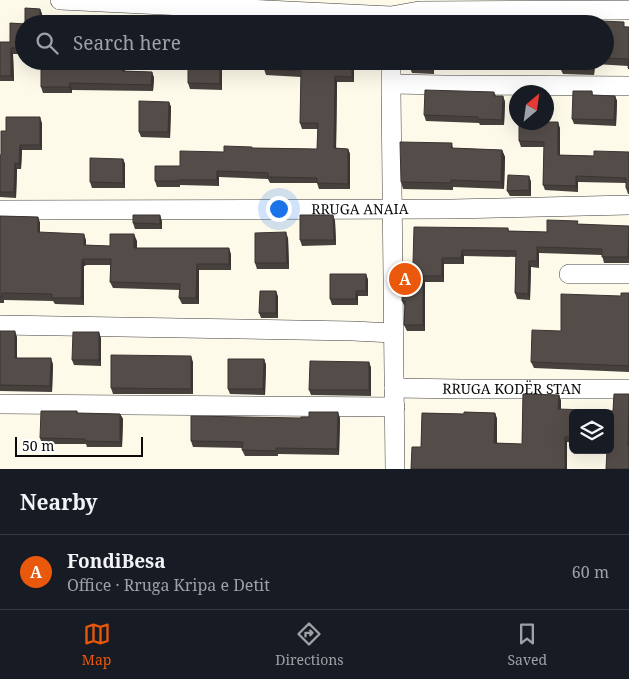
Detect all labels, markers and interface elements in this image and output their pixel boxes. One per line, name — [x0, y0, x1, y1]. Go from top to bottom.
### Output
search box — [15, 15, 614, 70]
icon: search — [33, 29, 61, 57]
text: Search here — [73, 30, 181, 56]
north arrow — [509, 85, 554, 130]
your location — [266, 196, 292, 222]
street label: RRUGA ANAIA — [311, 199, 409, 218]
pin: A — [389, 260, 421, 298]
street label: RRUGA KODËR STAN — [442, 379, 582, 398]
map controls — [569, 409, 614, 454]
button: layers — [569, 409, 614, 454]
scale bar — [15, 434, 142, 457]
text: 50 m — [22, 436, 55, 455]
text: Nearby — [20, 488, 98, 516]
text: FondiBesa — [67, 548, 166, 574]
text: A — [30, 561, 42, 583]
text: 60 m — [572, 561, 609, 583]
text: Office · Rruga Kripa e Detit — [67, 574, 270, 596]
tab: Map — [82, 620, 111, 669]
tab: Directions — [275, 620, 344, 669]
tab: Saved — [507, 620, 547, 669]

